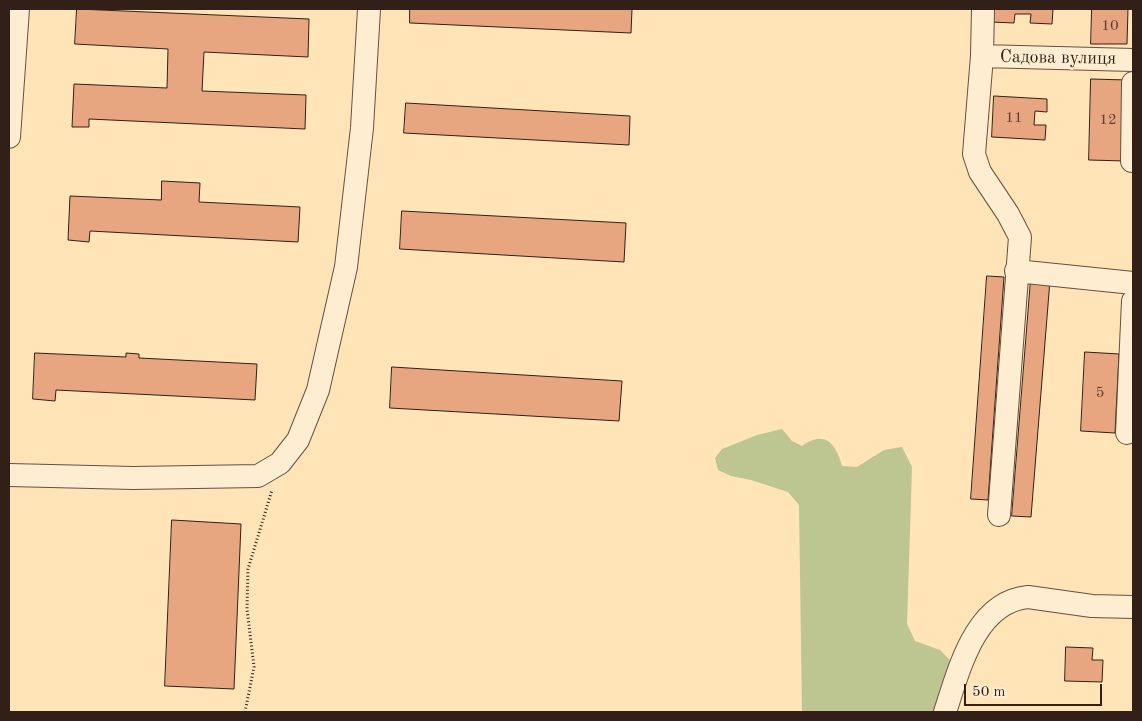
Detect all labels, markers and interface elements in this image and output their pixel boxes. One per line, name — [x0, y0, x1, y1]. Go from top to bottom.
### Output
house number: 10 — [1101, 17, 1119, 35]
street label: Садова вулиця — [1000, 46, 1116, 70]
house number: 11 — [1005, 109, 1023, 127]
house number: 12 — [1099, 111, 1117, 129]
house number: 5 — [1096, 384, 1104, 402]
scale bar — [967, 674, 1104, 706]
text: 50 m — [972, 685, 1006, 700]

